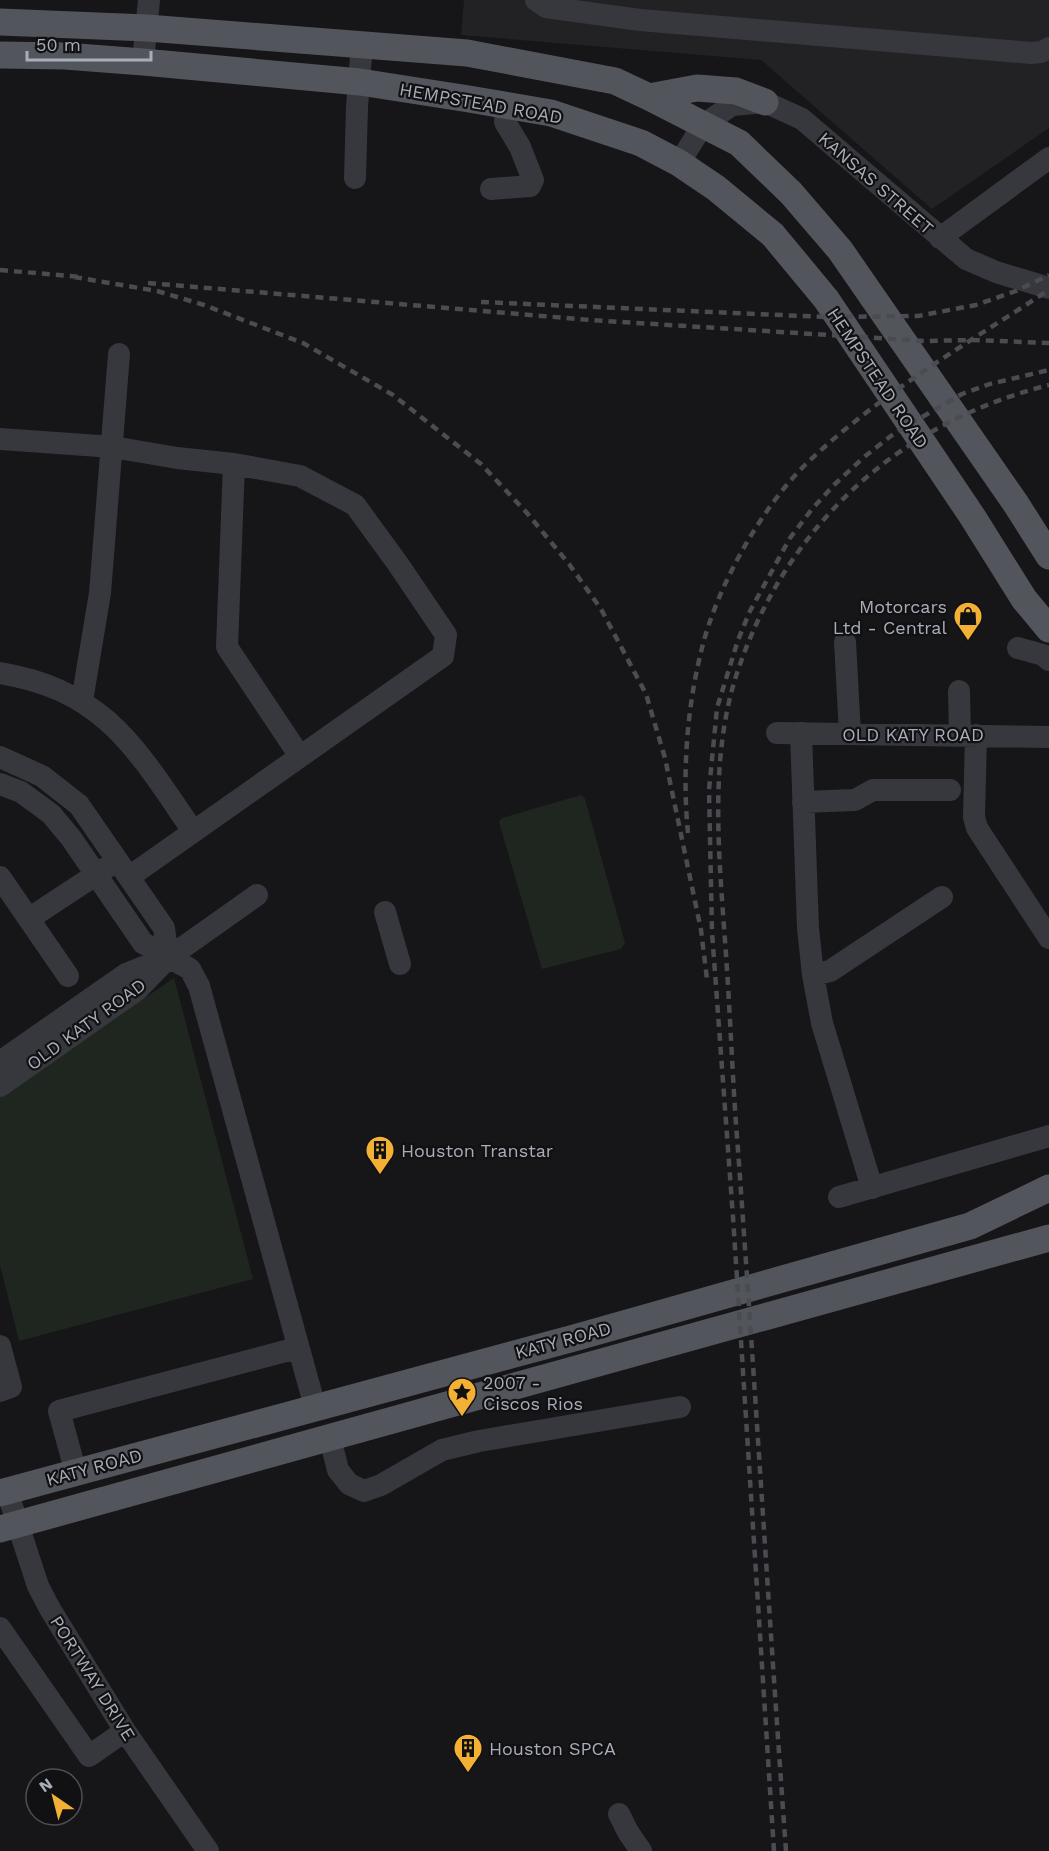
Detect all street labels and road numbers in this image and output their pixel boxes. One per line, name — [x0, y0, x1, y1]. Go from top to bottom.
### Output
street label: HEMPSTEAD ROAD — [398, 78, 564, 128]
street label: KANSAS STREET — [814, 127, 938, 239]
street label: HEMPSTEAD ROAD — [823, 304, 933, 452]
street label: OLD KATY ROAD — [842, 724, 984, 745]
street label: OLD KATY ROAD — [22, 974, 150, 1074]
street label: KATY ROAD — [513, 1317, 613, 1363]
street label: KATY ROAD — [44, 1444, 144, 1490]
street label: PORTWAY DRIVE — [46, 1612, 140, 1744]

